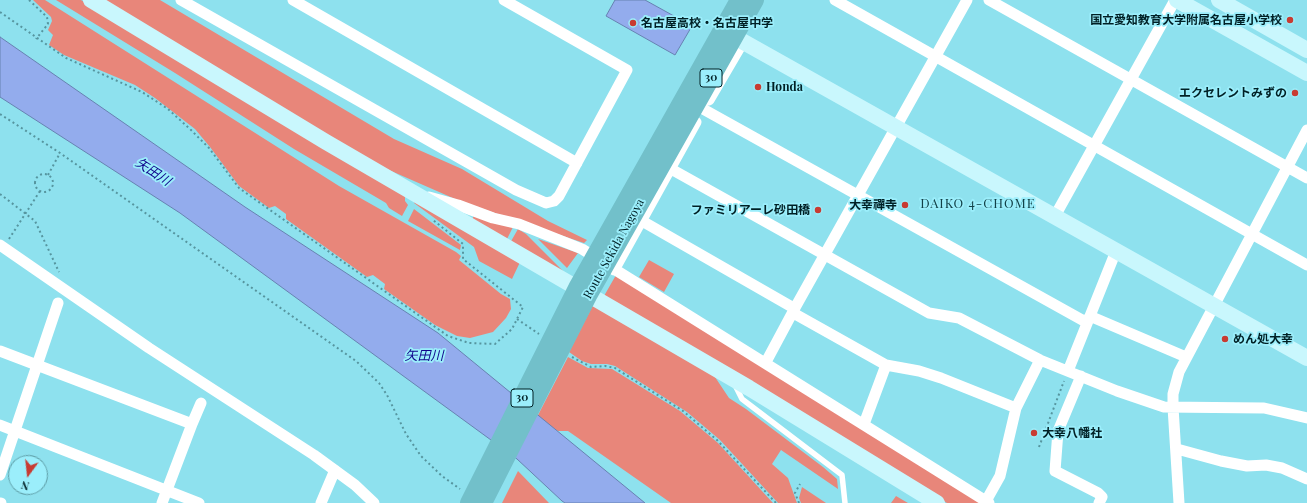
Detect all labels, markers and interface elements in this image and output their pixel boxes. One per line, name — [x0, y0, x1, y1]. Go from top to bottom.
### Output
place label: 国立愛知教育大学附属名古屋小学校 — [1090, 13, 1282, 27]
marker: 国立愛知教育大学附属名古屋小学校 — [1285, 15, 1295, 25]
place label: 名古屋高校・名古屋中学 — [641, 16, 773, 30]
marker: 名古屋高校・名古屋中学 — [628, 18, 638, 28]
road number: 30 — [700, 69, 722, 87]
place label: Honda — [766, 80, 803, 94]
marker: Honda — [753, 82, 763, 92]
place label: エクセレントみずの — [1179, 86, 1287, 100]
marker: エクセレントみずの — [1290, 88, 1300, 98]
water label: 矢田川 — [132, 155, 174, 189]
district label: DAIKO 4-CHOME — [920, 196, 1036, 212]
street label: Route Sekida Nagoya — [581, 197, 647, 301]
place label: 大幸禪寺 — [849, 198, 897, 212]
marker: 大幸禪寺 — [900, 200, 910, 210]
place label: ファミリアーレ砂田橋 — [691, 203, 810, 217]
marker: ファミリアーレ砂田橋 — [813, 205, 823, 215]
place label: めん処大幸 — [1233, 332, 1293, 346]
marker: めん処大幸 — [1220, 334, 1230, 344]
water label: 矢田川 — [405, 348, 443, 364]
road number: 30 — [511, 389, 533, 407]
place label: 大幸八幡社 — [1042, 426, 1102, 440]
marker: 大幸八幡社 — [1029, 428, 1039, 438]
north arrow — [8, 455, 48, 495]
text: N — [19, 478, 31, 494]

